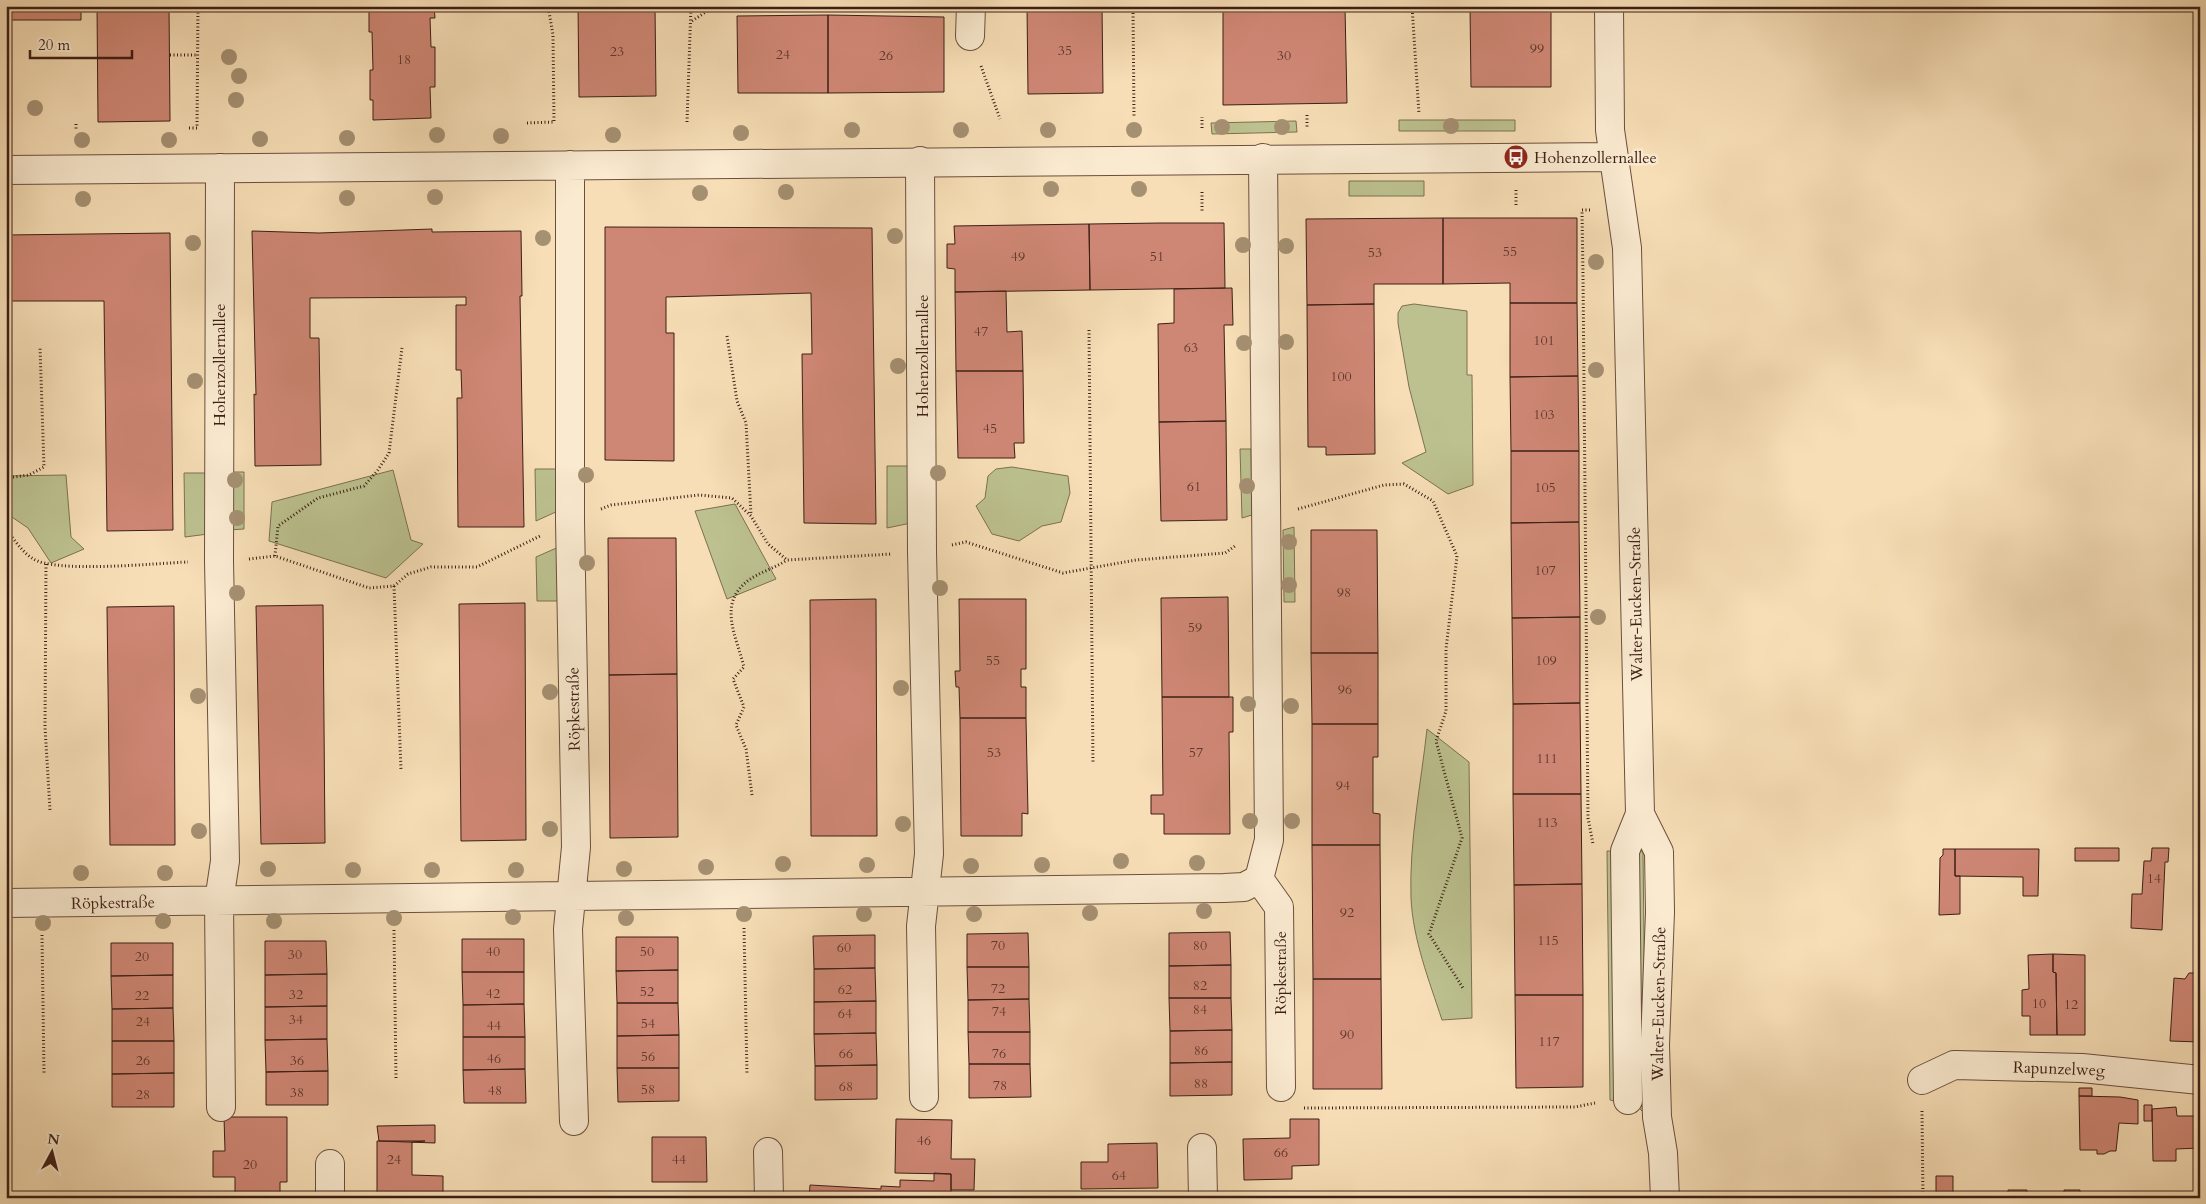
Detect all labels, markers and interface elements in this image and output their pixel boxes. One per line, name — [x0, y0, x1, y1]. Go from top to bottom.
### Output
scale bar — [30, 28, 132, 60]
text: 20 m — [38, 35, 70, 55]
house number: 99 — [1530, 39, 1544, 58]
house number: 35 — [1058, 41, 1072, 60]
house number: 23 — [610, 42, 624, 61]
house number: 24 — [776, 45, 790, 64]
house number: 26 — [879, 46, 893, 65]
house number: 30 — [1277, 46, 1291, 65]
house number: 18 — [397, 50, 411, 69]
bus stop icon: Hohenzollernallee — [1503, 144, 1529, 170]
place label: Hohenzollernallee — [1534, 147, 1657, 169]
house number: 55 — [1503, 242, 1517, 261]
house number: 53 — [1368, 243, 1382, 262]
house number: 49 — [1011, 247, 1025, 266]
house number: 51 — [1150, 247, 1164, 266]
street label: Hohenzollernallee — [912, 295, 934, 417]
street label: Hohenzollernallee — [209, 304, 231, 426]
house number: 47 — [974, 322, 988, 341]
house number: 101 — [1533, 331, 1555, 350]
house number: 63 — [1184, 338, 1198, 357]
house number: 100 — [1330, 367, 1352, 386]
house number: 103 — [1533, 405, 1555, 424]
house number: 45 — [983, 419, 997, 438]
house number: 61 — [1187, 477, 1201, 496]
house number: 105 — [1534, 478, 1556, 497]
street label: Walter-Eucken-Straße — [1624, 527, 1648, 682]
house number: 107 — [1534, 561, 1556, 580]
house number: 98 — [1337, 583, 1351, 602]
house number: 59 — [1188, 618, 1202, 637]
house number: 55 — [986, 651, 1000, 670]
house number: 109 — [1535, 651, 1557, 670]
street label: Röpkestraße — [562, 667, 586, 751]
house number: 96 — [1338, 680, 1352, 699]
house number: 53 — [987, 743, 1001, 762]
house number: 57 — [1189, 743, 1203, 762]
house number: 111 — [1536, 749, 1558, 768]
house number: 94 — [1336, 776, 1350, 795]
house number: 113 — [1536, 813, 1558, 832]
house number: 14 — [2147, 869, 2161, 888]
street label: Röpkestraße — [71, 891, 155, 915]
house number: 92 — [1340, 903, 1354, 922]
street label: Walter-Eucken-Straße — [1647, 927, 1671, 1082]
street label: Röpkestraße — [1270, 931, 1292, 1015]
house number: 115 — [1537, 931, 1559, 950]
house number: 70 — [991, 936, 1005, 955]
house number: 80 — [1193, 936, 1207, 955]
house number: 60 — [837, 938, 851, 957]
house number: 40 — [486, 942, 500, 961]
house number: 50 — [640, 942, 654, 961]
house number: 30 — [288, 945, 302, 964]
house number: 20 — [135, 947, 149, 966]
house number: 82 — [1193, 976, 1207, 995]
house number: 72 — [991, 979, 1005, 998]
house number: 62 — [838, 980, 852, 999]
house number: 52 — [640, 982, 654, 1001]
house number: 42 — [486, 984, 500, 1003]
house number: 32 — [289, 985, 303, 1004]
house number: 22 — [135, 986, 149, 1005]
house number: 10 — [2032, 994, 2046, 1013]
house number: 12 — [2064, 995, 2078, 1014]
house number: 84 — [1193, 1000, 1207, 1019]
house number: 74 — [992, 1002, 1006, 1021]
house number: 64 — [838, 1004, 852, 1023]
house number: 34 — [289, 1010, 303, 1029]
house number: 24 — [136, 1012, 150, 1031]
house number: 54 — [641, 1014, 655, 1033]
house number: 44 — [487, 1016, 501, 1035]
house number: 90 — [1340, 1025, 1354, 1044]
house number: 117 — [1538, 1032, 1560, 1051]
house number: 86 — [1194, 1041, 1208, 1060]
house number: 66 — [839, 1044, 853, 1063]
house number: 76 — [992, 1044, 1006, 1063]
house number: 56 — [641, 1047, 655, 1066]
house number: 46 — [487, 1049, 501, 1068]
house number: 26 — [136, 1051, 150, 1070]
house number: 36 — [290, 1051, 304, 1070]
street label: Rapunzelweg — [2013, 1056, 2105, 1082]
house number: 88 — [1194, 1074, 1208, 1093]
house number: 78 — [993, 1076, 1007, 1095]
house number: 68 — [839, 1077, 853, 1096]
house number: 58 — [641, 1080, 655, 1099]
house number: 48 — [488, 1081, 502, 1100]
house number: 38 — [290, 1083, 304, 1102]
house number: 28 — [136, 1085, 150, 1104]
north arrow — [28, 1126, 78, 1176]
text: N — [46, 1129, 61, 1150]
house number: 46 — [917, 1131, 931, 1150]
house number: 66 — [1274, 1143, 1288, 1162]
house number: 24 — [387, 1150, 401, 1169]
house number: 44 — [672, 1150, 686, 1169]
house number: 20 — [243, 1155, 257, 1174]
house number: 64 — [1112, 1166, 1126, 1185]

